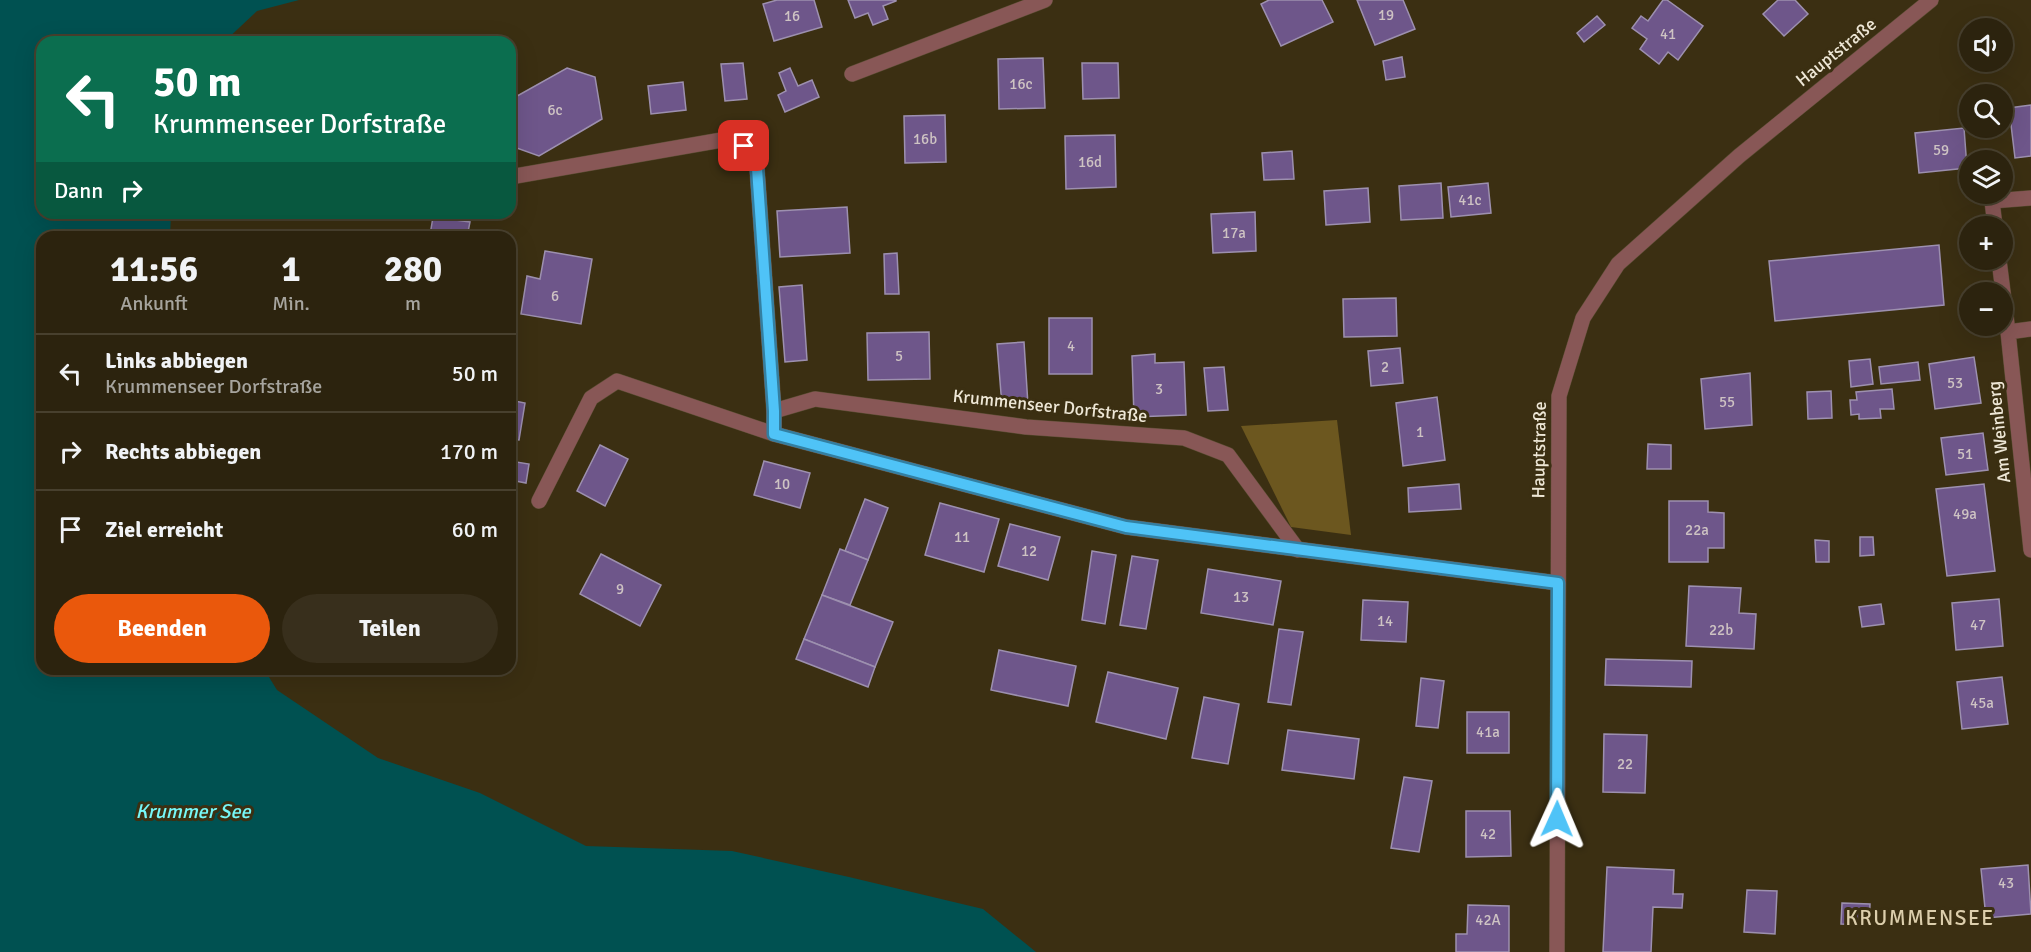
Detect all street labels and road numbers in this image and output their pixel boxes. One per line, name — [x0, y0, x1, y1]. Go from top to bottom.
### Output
street label: Hauptstraße — [1791, 13, 1881, 91]
street label: Am Weinberg — [1983, 380, 2015, 484]
street label: Krummenseer Dorfstraße — [952, 385, 1148, 427]
street label: Hauptstraße — [1527, 401, 1551, 499]

